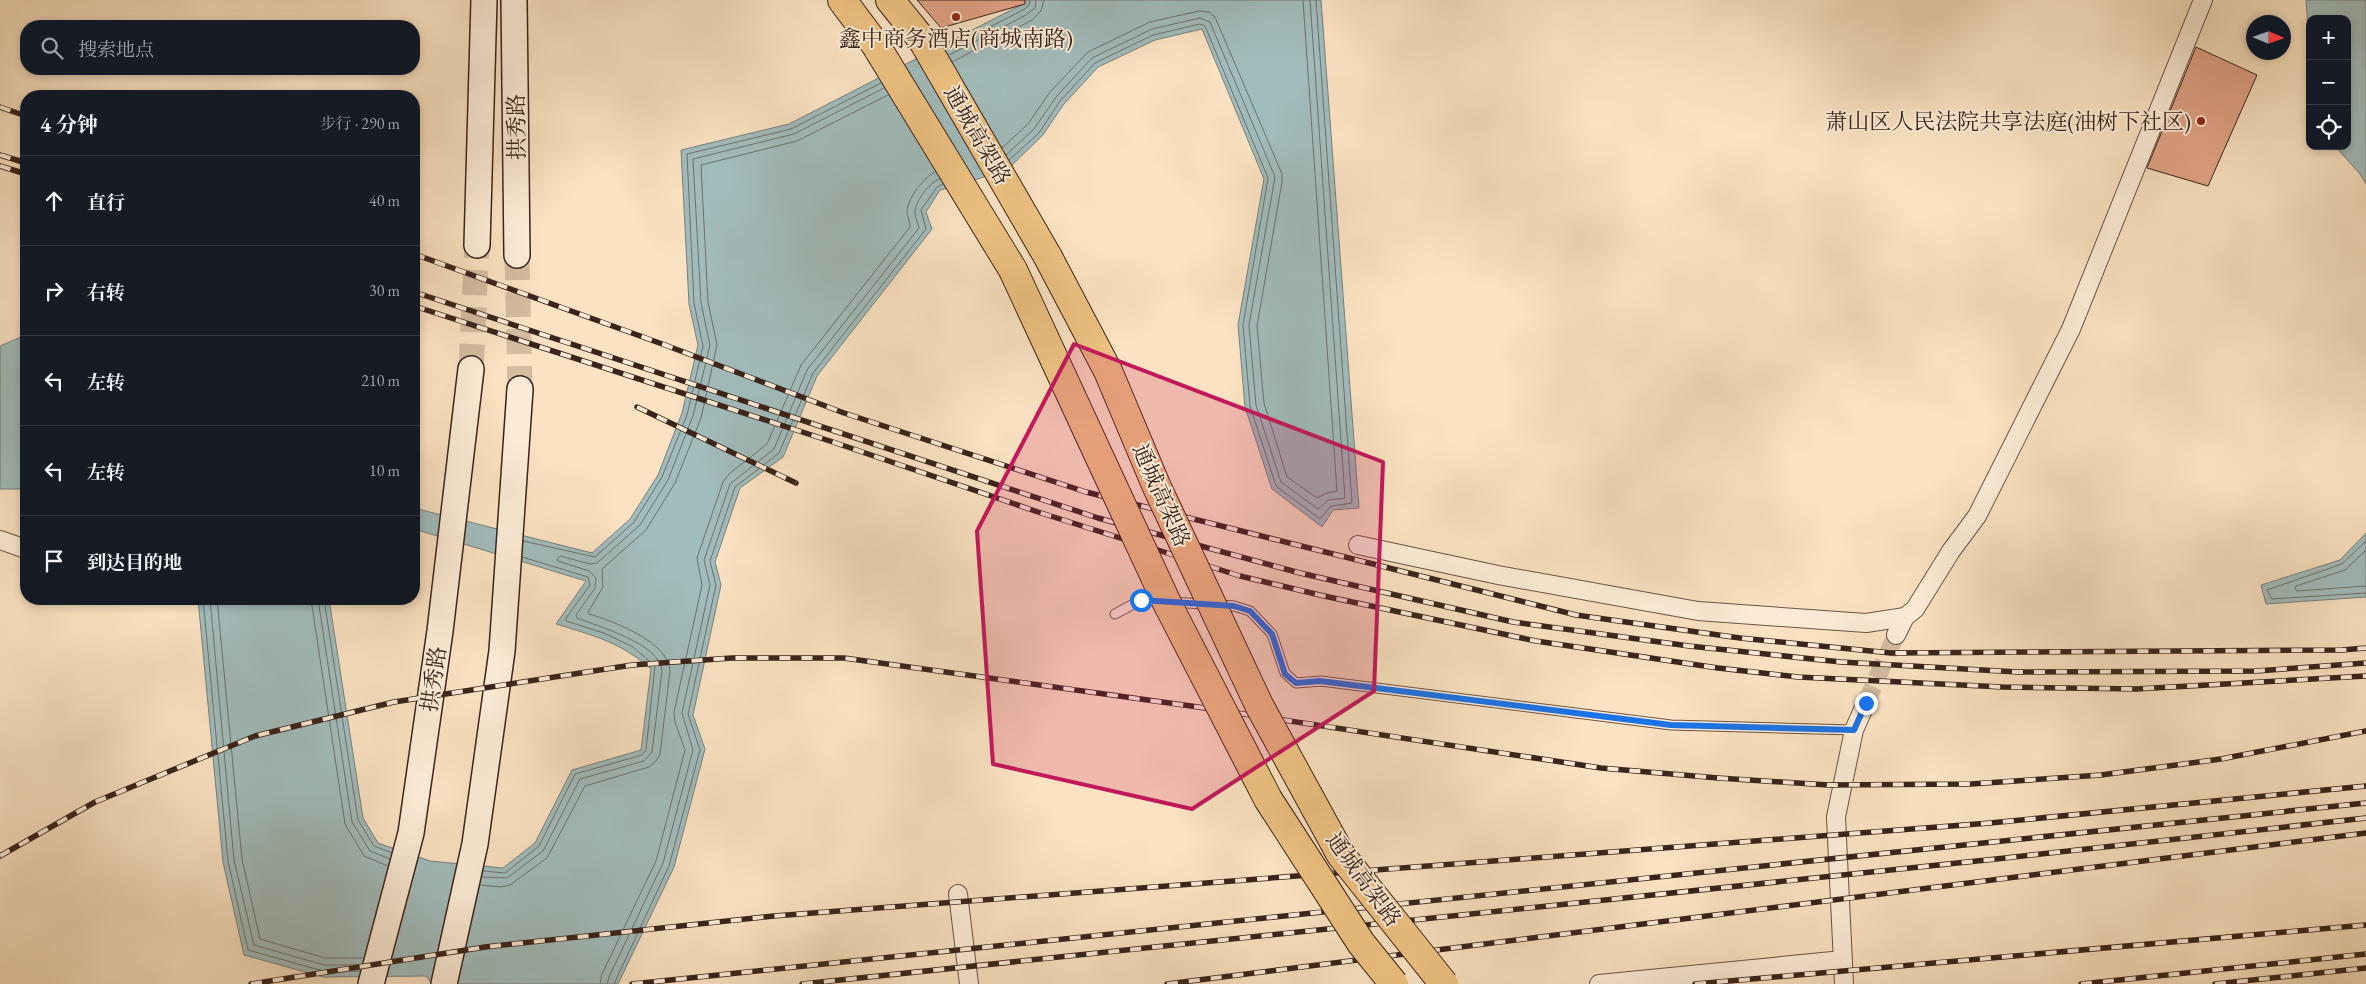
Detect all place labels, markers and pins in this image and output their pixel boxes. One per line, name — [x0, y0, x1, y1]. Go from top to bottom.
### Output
marker: 鑫中商务酒店(商城南路) — [950, 11, 962, 23]
place label: 鑫中商务酒店(商城南路) — [839, 24, 1073, 53]
place label: 萧山区人民法院共享法庭(油树下社区) — [1825, 107, 2191, 136]
marker: 萧山区人民法院共享法庭(油树下社区) — [2195, 115, 2207, 127]

